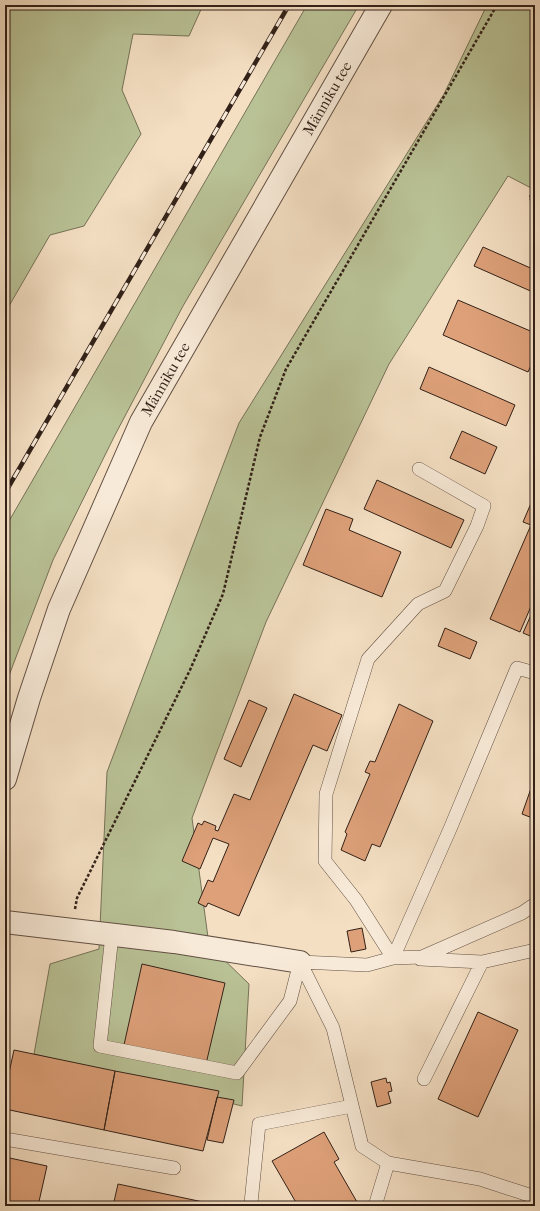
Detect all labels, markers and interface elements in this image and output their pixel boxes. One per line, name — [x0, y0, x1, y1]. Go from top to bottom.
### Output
street label: Männiku tee — [299, 58, 356, 138]
street label: Männiku tee — [137, 339, 194, 419]

